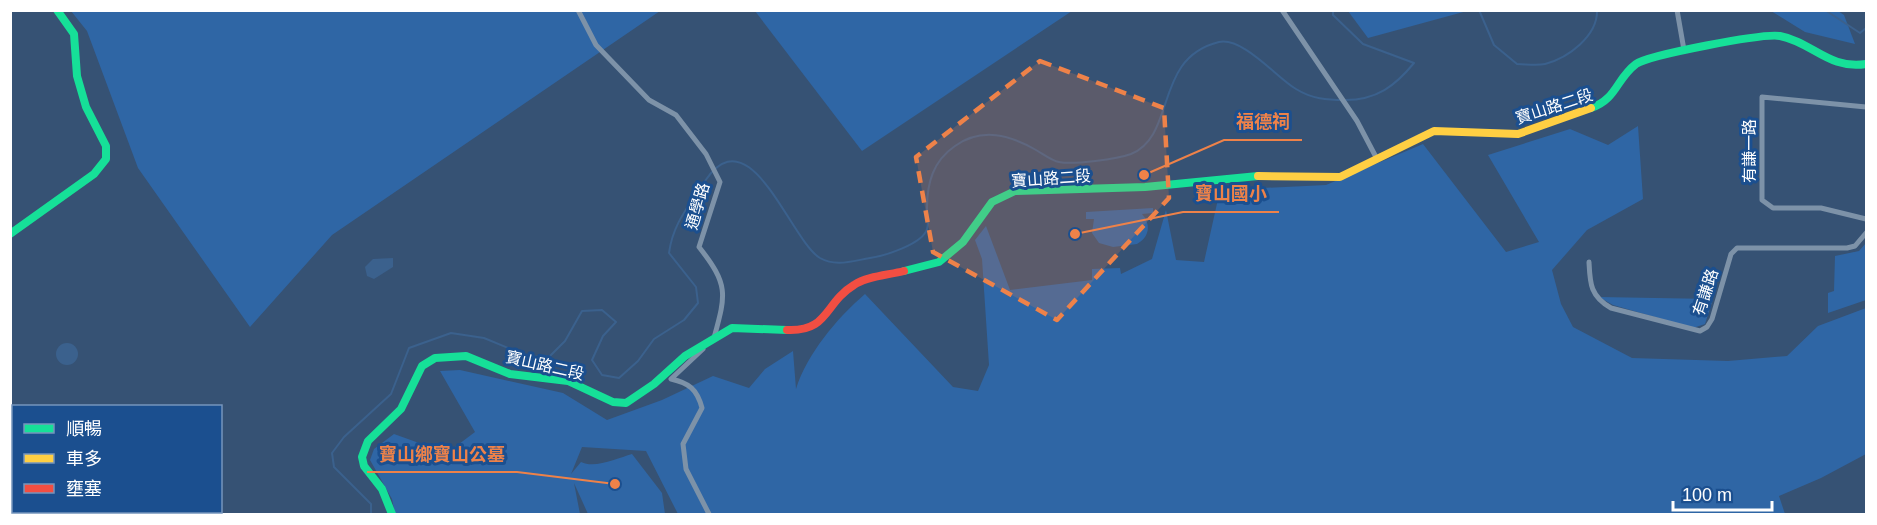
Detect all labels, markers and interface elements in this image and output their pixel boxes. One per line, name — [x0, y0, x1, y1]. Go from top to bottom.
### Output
street label: 寶山路二段 — [1513, 85, 1595, 127]
callout: 福德祠 — [1224, 104, 1302, 140]
text: 福德祠 — [1236, 112, 1290, 132]
street label: 有謙一路 — [1741, 119, 1758, 183]
street label: 寶山路二段 — [1010, 166, 1092, 190]
callout: 寶山國小 — [1183, 176, 1279, 212]
street label: 通學路 — [683, 181, 712, 232]
text: 寶山國小 — [1195, 183, 1267, 204]
street label: 有謙路 — [1690, 267, 1721, 318]
street label: 寶山路二段 — [504, 347, 586, 383]
legend — [12, 405, 222, 513]
text: 順暢 — [66, 419, 102, 439]
callout: 寶山鄉寶山公墓 — [367, 436, 517, 472]
text: 寶山鄉寶山公墓 — [379, 444, 505, 465]
text: 車多 — [66, 449, 102, 469]
scale bar — [1673, 474, 1772, 512]
text: 壅塞 — [66, 479, 102, 499]
text: 100 m — [1682, 485, 1732, 505]

